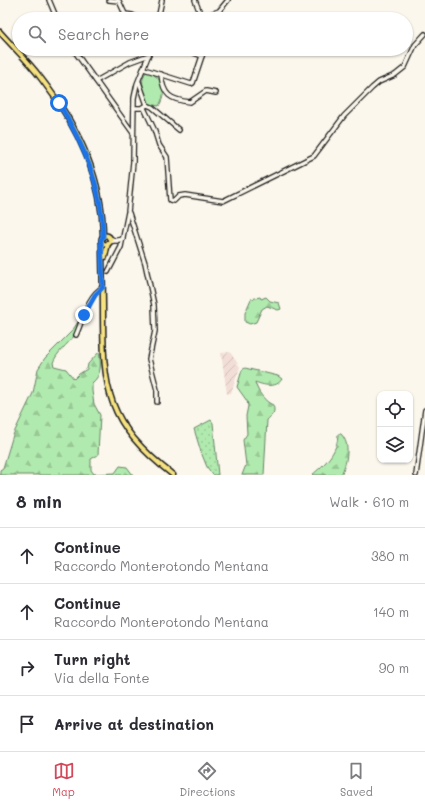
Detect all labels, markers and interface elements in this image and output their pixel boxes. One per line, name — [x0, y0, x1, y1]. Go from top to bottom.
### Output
search box — [12, 12, 413, 56]
icon: search — [26, 23, 48, 45]
text: Search here — [58, 24, 149, 44]
route start — [50, 94, 68, 112]
route end — [75, 306, 93, 324]
map controls — [377, 391, 413, 463]
button: locate — [377, 391, 413, 427]
button: layers — [377, 427, 413, 463]
text: 8 min — [16, 490, 62, 512]
text: Walk · 610 m — [329, 493, 409, 510]
text: Continue — [54, 537, 121, 557]
icon: ahead — [16, 545, 38, 567]
text: 380 m — [371, 547, 409, 564]
text: Raccordo Monterotondo Mentana — [54, 557, 269, 574]
text: Continue — [54, 593, 121, 613]
icon: ahead — [16, 601, 38, 623]
text: 140 m — [373, 603, 409, 620]
text: Raccordo Monterotondo Mentana — [54, 613, 269, 630]
text: Turn right — [54, 649, 131, 669]
icon: right — [16, 657, 38, 679]
text: 90 m — [379, 659, 409, 676]
text: Via della Fonte — [54, 669, 150, 686]
icon: arrive — [16, 713, 38, 735]
text: Arrive at destination — [54, 714, 214, 734]
tab: Map — [52, 760, 75, 799]
tab: Directions — [179, 760, 235, 799]
tab: Saved — [340, 760, 373, 799]

